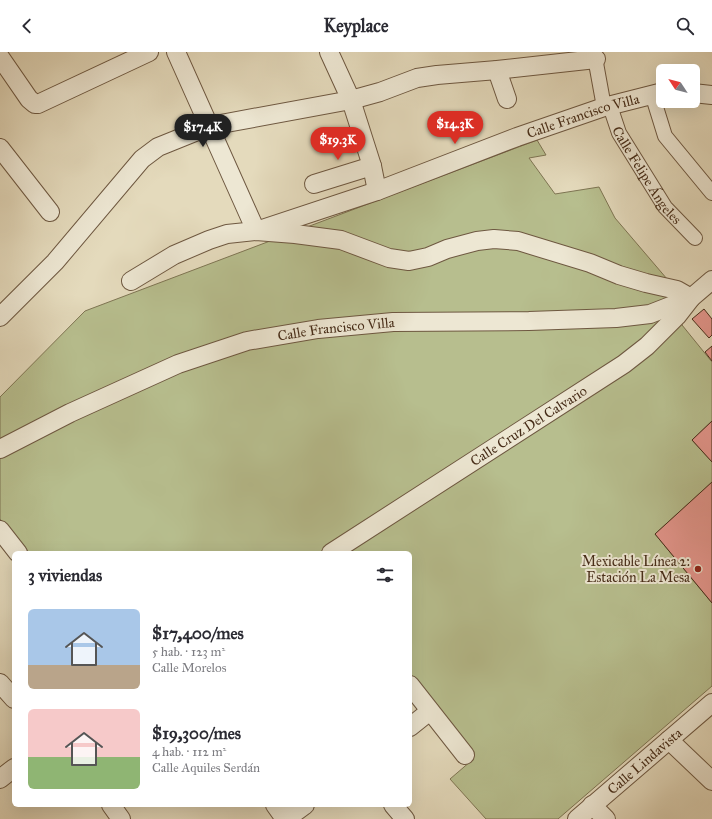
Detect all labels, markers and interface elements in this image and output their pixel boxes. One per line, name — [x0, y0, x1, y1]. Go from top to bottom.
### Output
icon: back — [16, 15, 38, 37]
text: Keyplace — [324, 15, 388, 37]
icon: search — [674, 15, 696, 37]
north arrow — [656, 64, 700, 108]
map controls — [656, 64, 700, 108]
street label: Calle Francisco Villa — [524, 90, 641, 142]
pin: $14.3K — [422, 111, 488, 145]
pin: $17.4K — [170, 114, 236, 148]
text: $14.3K — [436, 116, 474, 132]
text: $17.4K — [184, 119, 223, 135]
street label: Calle Felipe Ángeles — [609, 124, 685, 228]
pin: $19.3K — [305, 127, 371, 161]
text: $19.3K — [320, 132, 356, 148]
street label: Calle Francisco Villa — [276, 313, 395, 344]
street label: Calle Cruz Del Calvario — [467, 382, 590, 469]
place label: Mexicable Línea 2: Estación La Mesa — [582, 553, 690, 586]
icon: filters — [374, 564, 396, 586]
marker: Mexicable Línea 2: Estación La Mesa — [693, 564, 703, 574]
text: 3 viviendas — [28, 565, 102, 586]
text: $17,400/mes — [152, 623, 244, 644]
icon: home — [60, 625, 108, 673]
text: 5 hab. · 123 m² — [152, 644, 225, 660]
text: Calle Morelos — [152, 660, 226, 676]
text: $19,300/mes — [152, 723, 241, 744]
street label: Calle Lindavista — [604, 724, 685, 798]
icon: home — [60, 725, 108, 773]
text: 4 hab. · 112 m² — [152, 744, 226, 760]
text: Calle Aquiles Serdán — [152, 760, 260, 776]

